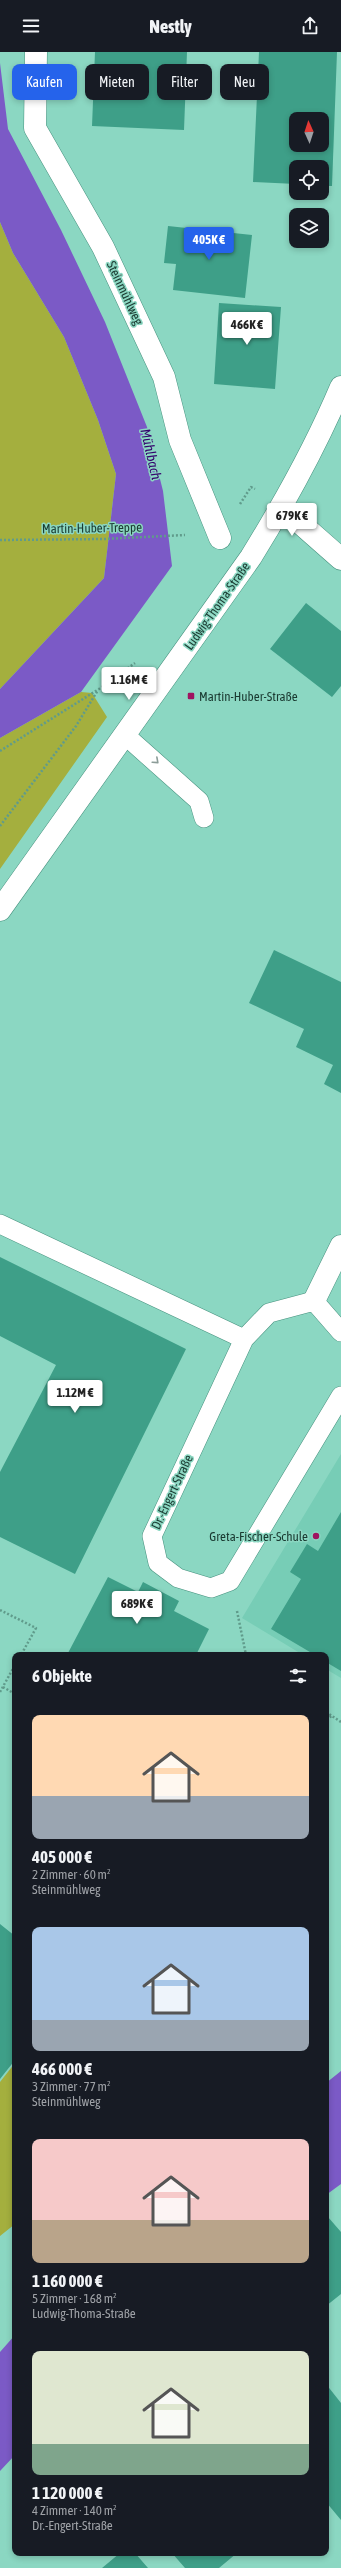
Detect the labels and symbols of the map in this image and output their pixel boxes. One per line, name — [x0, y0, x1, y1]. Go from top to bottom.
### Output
north arrow — [289, 112, 329, 152]
pin: 405K € — [176, 227, 242, 261]
street label: Steinmühlweg — [104, 259, 146, 328]
pin: 466K € — [214, 312, 280, 346]
water label: Mühlbach — [137, 427, 165, 481]
pin: 679K € — [259, 503, 325, 537]
street label: Martin-Huber-Treppe — [42, 520, 142, 536]
street label: Ludwig-Thoma-Straße — [181, 559, 253, 653]
pin: 1.16M € — [92, 667, 166, 701]
place label: Martin-Huber-Straße — [199, 689, 298, 704]
marker: Martin-Huber-Straße — [186, 691, 196, 701]
one-way arrow — [151, 756, 158, 763]
pin: 1.12M € — [38, 1380, 112, 1414]
street label: Dr.-Engert-Straße — [148, 1452, 196, 1532]
place label: Greta-Fischer-Schule — [209, 1529, 308, 1544]
marker: Greta-Fischer-Schule — [311, 1531, 321, 1541]
pin: 689K € — [104, 1591, 170, 1625]

